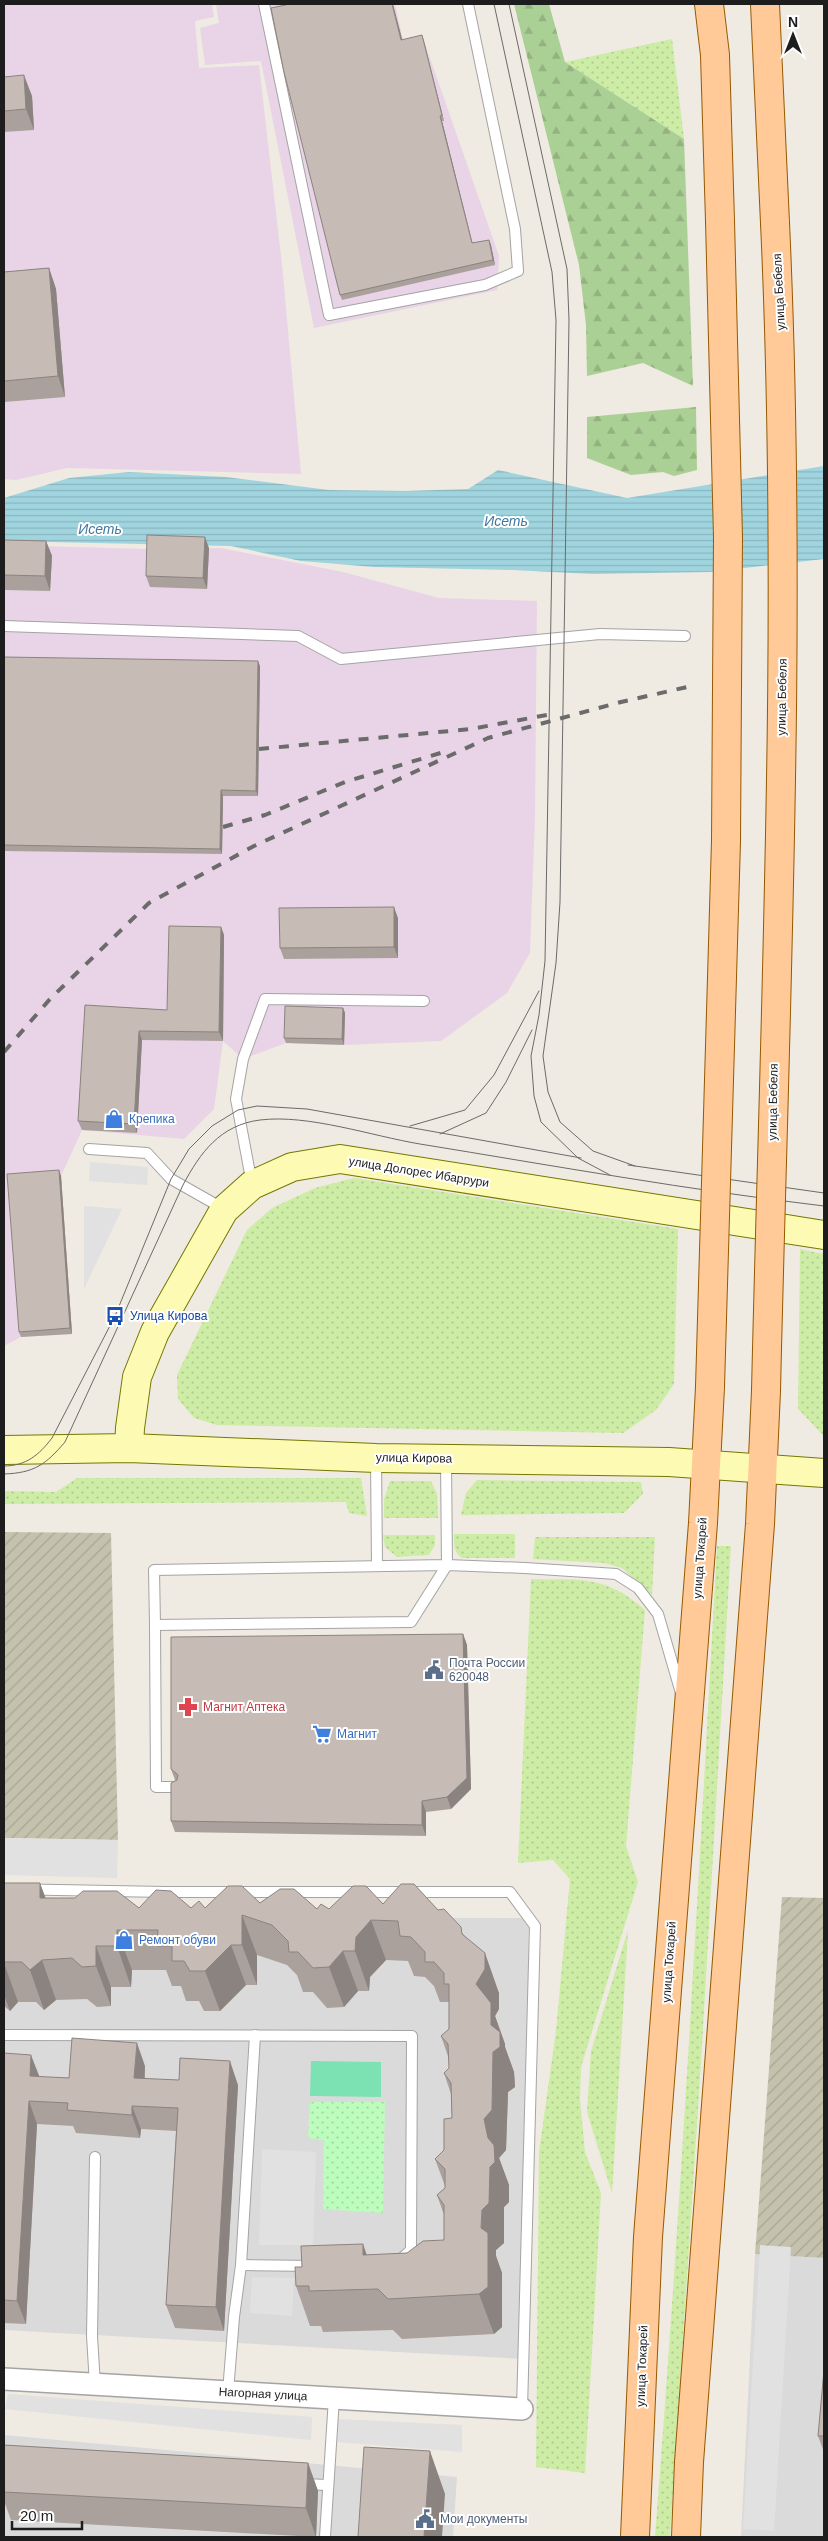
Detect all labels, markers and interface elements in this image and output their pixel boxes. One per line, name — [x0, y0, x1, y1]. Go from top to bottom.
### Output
north arrow — [768, 10, 818, 60]
text: N — [788, 14, 798, 30]
street label: улица Бебеля — [770, 253, 788, 331]
water label: Исеть — [484, 513, 528, 529]
water label: Исеть — [78, 521, 122, 537]
street label: улица Бебеля — [774, 658, 790, 736]
street label: улица Бебеля — [765, 1063, 781, 1141]
shop icon: Крепика — [103, 1108, 125, 1130]
place label: Крепика — [129, 1112, 175, 1126]
street label: улица Долорес Ибаррури — [348, 1154, 490, 1190]
bus stop icon: Улица Кирова — [104, 1305, 126, 1327]
place label: Улица Кирова — [130, 1309, 208, 1323]
street label: улица Кирова — [376, 1450, 453, 1466]
street label: улица Токарей — [690, 1517, 710, 1599]
place label: Почта России 620048 — [449, 1656, 525, 1684]
public building icon: Почта России 620048 — [423, 1659, 445, 1681]
pharmacy icon: Магнит Аптека — [177, 1696, 199, 1718]
place label: Магнит Аптека — [203, 1700, 285, 1714]
supermarket icon: Магнит — [311, 1723, 333, 1745]
place label: Магнит — [337, 1727, 378, 1741]
street label: улица Токарей — [659, 1921, 679, 2003]
shop icon: Ремонт обуви — [113, 1929, 135, 1951]
place label: Ремонт обуви — [139, 1933, 216, 1947]
street label: улица Токарей — [634, 2325, 650, 2407]
street label: Нагорная улица — [218, 2385, 308, 2403]
scale bar — [12, 2498, 82, 2530]
text: 20 m — [20, 2507, 53, 2524]
public building icon: Мои документы — [414, 2508, 436, 2530]
place label: Мои документы — [440, 2512, 527, 2526]

